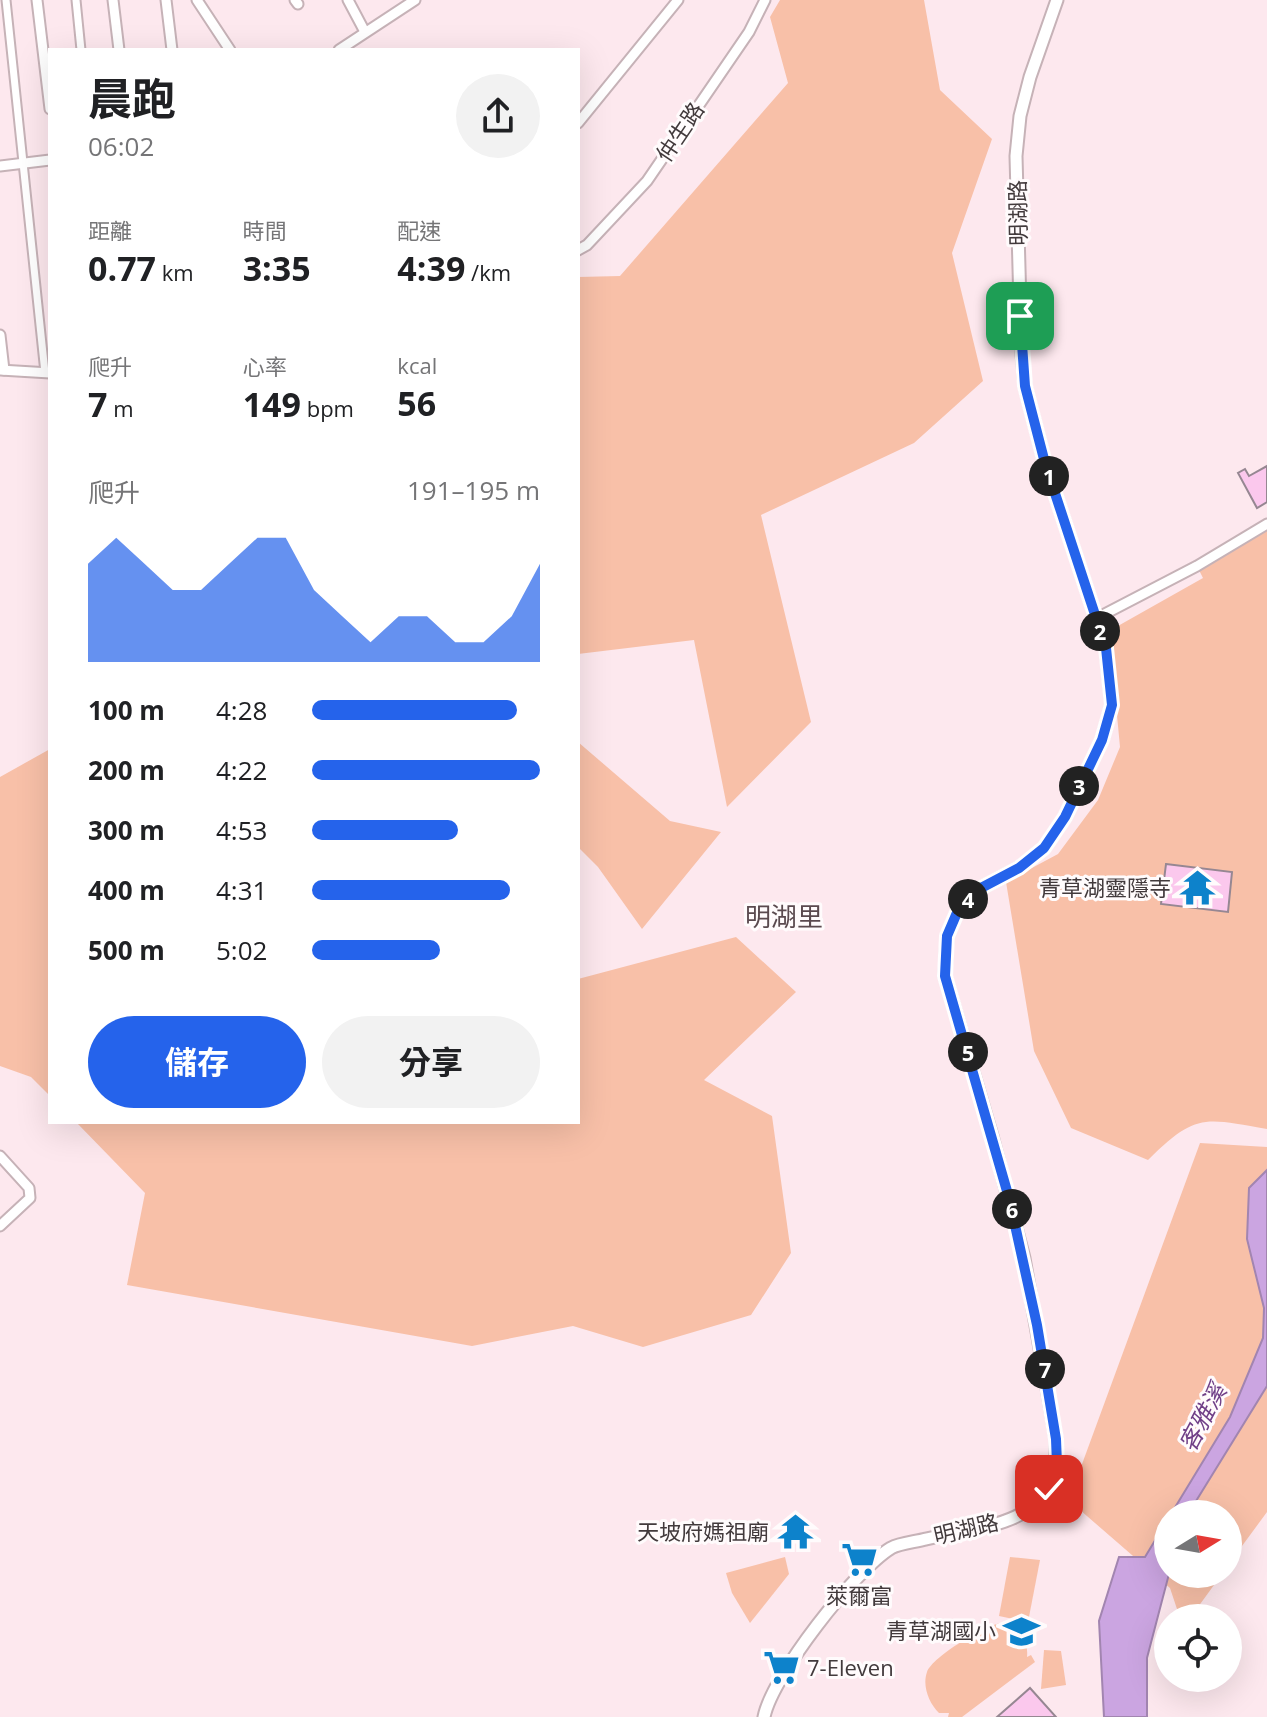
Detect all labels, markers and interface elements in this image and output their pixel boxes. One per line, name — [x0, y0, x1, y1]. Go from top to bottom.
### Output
text: 晨跑 — [88, 68, 176, 128]
button: share — [456, 74, 540, 158]
street label: 仲生路 — [648, 96, 710, 167]
text: 06:02 — [88, 128, 154, 164]
street label: 明湖路 — [1001, 180, 1033, 246]
text: 距離 — [88, 215, 132, 245]
text: 時間 — [243, 215, 287, 245]
text: 配速 — [397, 215, 441, 245]
text: 0.77 — [88, 245, 156, 291]
text: 3:35 — [243, 245, 311, 291]
text: 4:39 — [397, 245, 465, 291]
text: km — [156, 257, 194, 287]
text: /km — [465, 257, 511, 287]
pin — [986, 282, 1054, 350]
icon: arrive — [998, 294, 1042, 338]
text: kcal — [397, 350, 437, 380]
text: 爬升 — [88, 351, 132, 381]
text: 心率 — [243, 351, 287, 381]
text: 56 — [397, 380, 436, 426]
text: 7 — [88, 381, 107, 427]
text: 149 — [243, 381, 301, 427]
text: m — [107, 393, 134, 423]
text: bpm — [301, 393, 354, 423]
pin: 1 — [1029, 456, 1069, 496]
text: 1 — [1043, 461, 1055, 491]
text: 191–195 m — [407, 472, 540, 508]
text: 爬升 — [88, 474, 140, 510]
pin: 2 — [1080, 611, 1120, 651]
text: 2 — [1094, 616, 1106, 646]
text: 100 m — [88, 692, 165, 728]
text: 4:28 — [216, 692, 267, 728]
text: 200 m — [88, 752, 165, 788]
text: 4:22 — [216, 752, 267, 788]
pin: 3 — [1059, 766, 1099, 806]
text: 3 — [1073, 771, 1085, 801]
text: 300 m — [88, 812, 165, 848]
text: 4:53 — [216, 812, 267, 848]
temple icon: 青草湖靈隱寺 — [1178, 869, 1216, 907]
text: 400 m — [88, 872, 165, 908]
text: 4:31 — [216, 872, 267, 908]
place label: 青草湖靈隱寺 — [1039, 872, 1171, 902]
pin: 4 — [948, 879, 988, 919]
text: 4 — [962, 884, 974, 914]
district label: 明湖里 — [745, 898, 823, 934]
text: 500 m — [88, 932, 165, 968]
text: 5:02 — [216, 932, 267, 968]
button: 儲存 — [88, 1016, 306, 1108]
button: 分享 — [322, 1016, 540, 1108]
pin: 5 — [948, 1032, 988, 1072]
text: 5 — [962, 1037, 974, 1067]
pin: 6 — [992, 1189, 1032, 1229]
text: 6 — [1006, 1194, 1018, 1224]
pin: 7 — [1025, 1349, 1065, 1389]
text: 7 — [1039, 1354, 1051, 1384]
water label: 客雅溪 — [1170, 1375, 1235, 1457]
pin — [1015, 1455, 1083, 1523]
icon: check — [1027, 1467, 1071, 1511]
north arrow — [1154, 1500, 1242, 1588]
map controls — [1154, 1500, 1242, 1692]
street label: 明湖路 — [930, 1506, 1001, 1550]
temple icon: 天坡府媽祖廟 — [776, 1513, 814, 1551]
place label: 天坡府媽祖廟 — [637, 1516, 769, 1546]
supermarket icon: 萊爾富 — [840, 1541, 878, 1579]
place label: 萊爾富 — [826, 1580, 892, 1610]
button: locate — [1154, 1604, 1242, 1692]
school or university icon: 青草湖國小 — [1003, 1612, 1041, 1650]
place label: 青草湖國小 — [886, 1615, 996, 1645]
supermarket icon: 7-Eleven — [762, 1649, 800, 1687]
place label: 7-Eleven — [807, 1652, 894, 1682]

